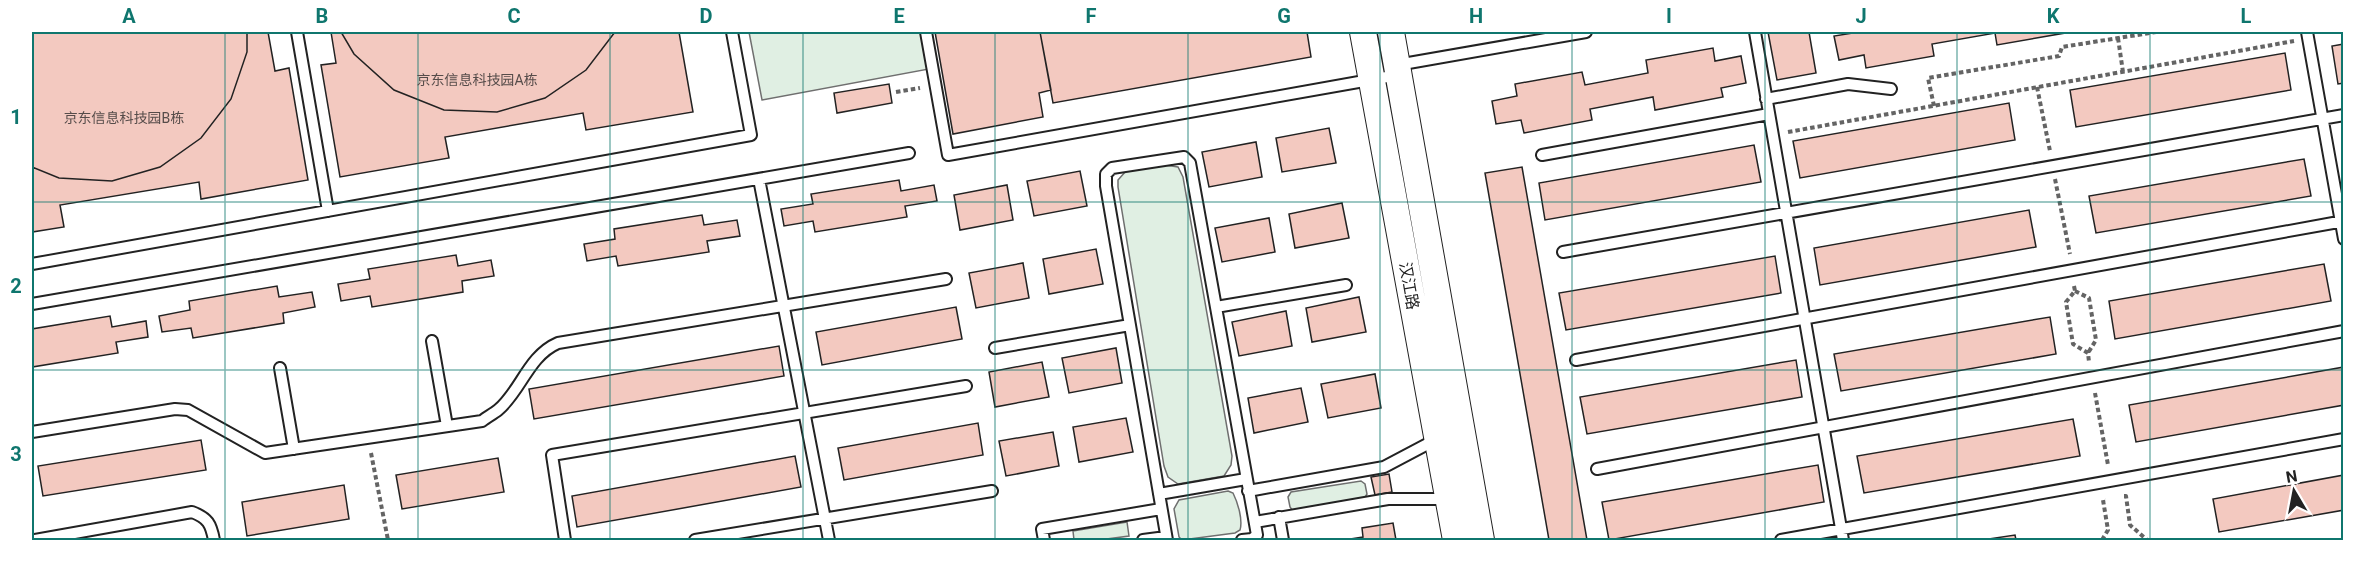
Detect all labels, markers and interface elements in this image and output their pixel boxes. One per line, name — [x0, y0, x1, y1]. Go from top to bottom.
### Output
text: A — [122, 4, 136, 28]
text: B — [316, 4, 328, 28]
text: C — [507, 4, 521, 28]
text: D — [700, 4, 713, 28]
text: E — [893, 4, 905, 28]
text: F — [1086, 4, 1097, 28]
text: G — [1277, 4, 1291, 28]
text: H — [1469, 4, 1483, 28]
text: I — [1666, 4, 1672, 28]
text: J — [1855, 4, 1867, 28]
text: K — [2047, 4, 2060, 28]
text: L — [2241, 4, 2252, 28]
house number: 京东信息科技园A栋 — [416, 72, 538, 88]
text: 1 — [10, 105, 22, 129]
house number: 京东信息科技园B栋 — [64, 110, 184, 126]
street label: 汉江路 — [1395, 261, 1423, 311]
text: 2 — [10, 274, 22, 298]
text: 3 — [10, 442, 22, 466]
north arrow — [2264, 461, 2324, 521]
text: N — [2284, 466, 2299, 487]

